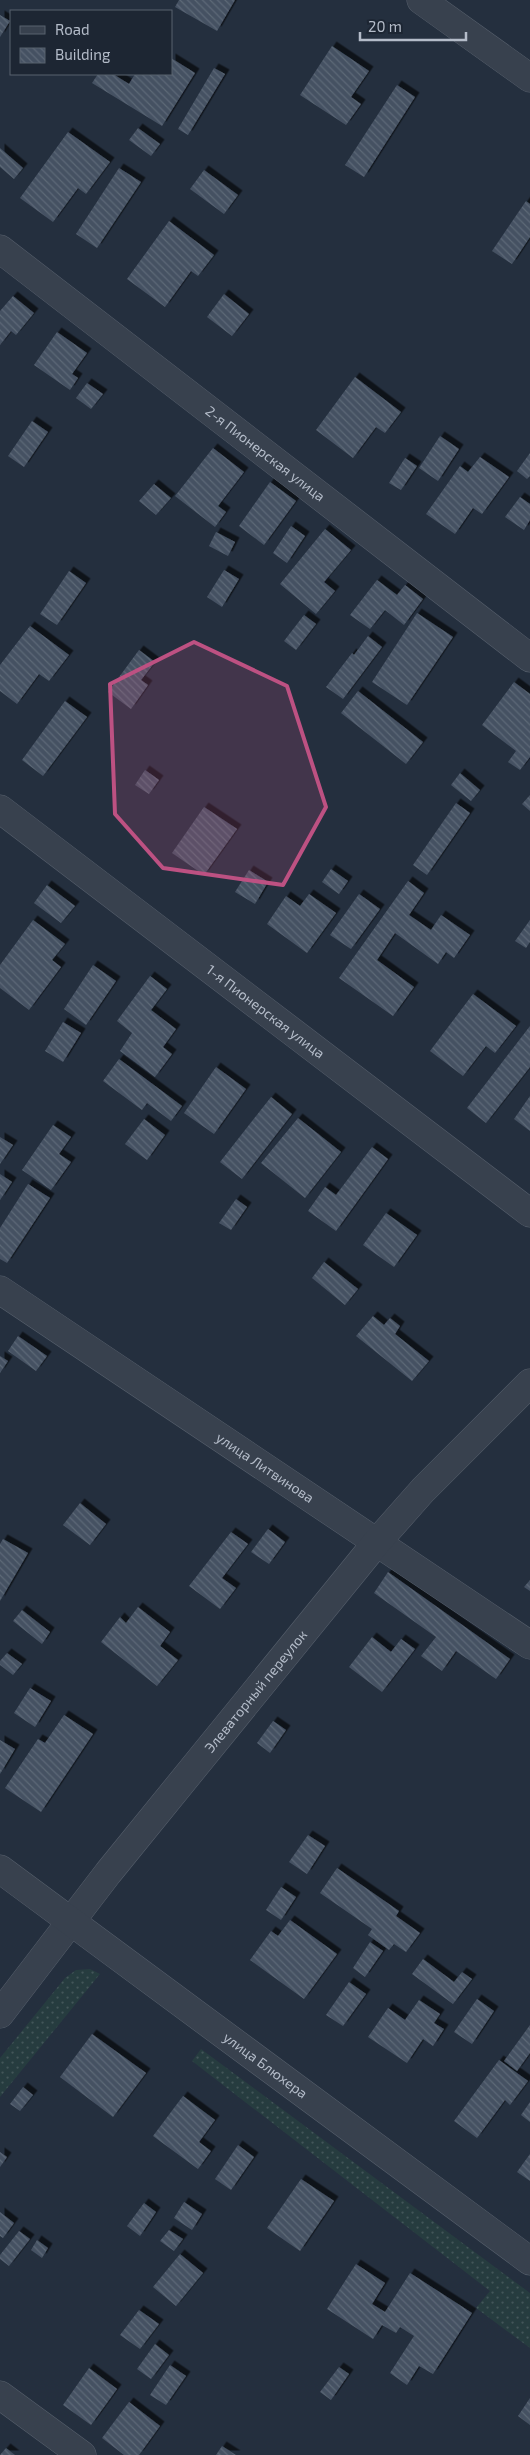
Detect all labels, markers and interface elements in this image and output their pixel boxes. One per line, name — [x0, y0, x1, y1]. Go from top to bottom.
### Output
legend — [10, 10, 172, 75]
scale bar — [360, 10, 466, 42]
text: 20 m — [368, 17, 402, 35]
text: Road — [55, 20, 90, 38]
text: Building — [55, 45, 111, 63]
street label: 2-я Пионерская улица — [202, 402, 329, 505]
street label: 1-я Пионерская улица — [203, 961, 328, 1062]
street label: улица Литвинова — [213, 1428, 317, 1506]
street label: Элеваторный переулок — [201, 1626, 311, 1756]
street label: улица Блюхера — [220, 2028, 311, 2102]

